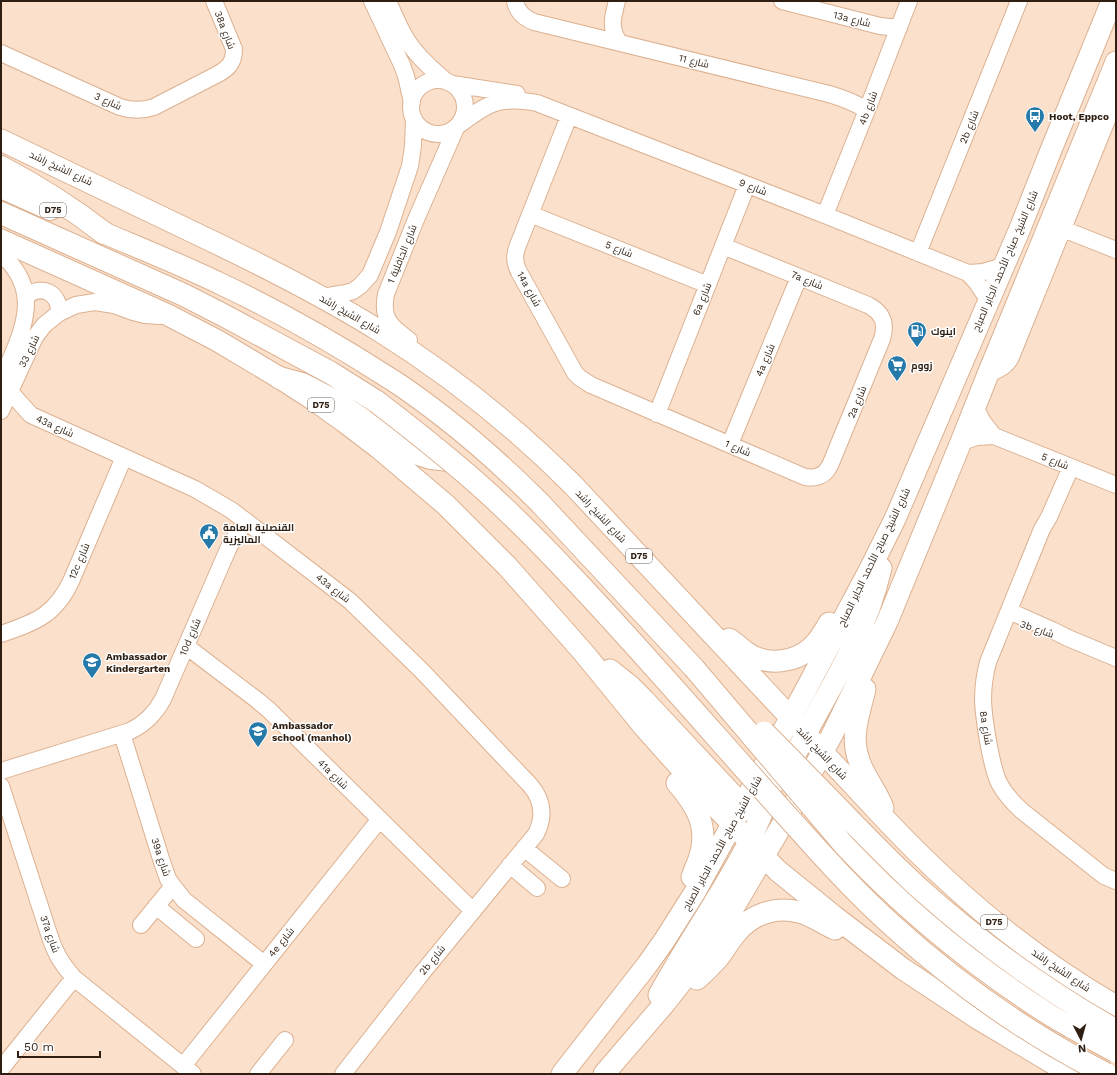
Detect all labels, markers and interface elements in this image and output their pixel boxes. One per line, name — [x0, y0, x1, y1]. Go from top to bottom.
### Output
street label: 38a شارع — [212, 9, 237, 51]
street label: 13a شارع — [832, 9, 872, 30]
street label: شارع 11 — [678, 52, 710, 71]
street label: شارع 3 — [92, 90, 123, 113]
street label: 4b شارع — [857, 90, 880, 127]
bus stop icon: Hoot, Eppco — [1024, 105, 1046, 133]
street label: 2b شارع — [957, 109, 982, 146]
place label: Hoot, Eppco — [1049, 111, 1109, 122]
street label: شارع الشيخ راشد — [27, 149, 94, 188]
street label: شارع 9 — [737, 177, 768, 198]
street label: شارع الشيخ صباح الأحمد الجابر الصباح — [970, 189, 1041, 334]
road number: D75 — [40, 203, 66, 217]
street label: شارع الجافلية 1 — [385, 223, 420, 285]
street label: شارع 5 — [603, 239, 634, 260]
street label: 7a شارع — [789, 269, 825, 292]
street label: 14a شارع — [514, 270, 543, 309]
street label: 6a شارع — [690, 281, 714, 317]
street label: شارع الشيخ راشد — [317, 292, 382, 337]
fuel station icon: اينوك — [906, 320, 928, 348]
place label: اينوك — [931, 326, 956, 338]
street label: شارع 33 — [17, 333, 42, 369]
street label: 4a شارع — [753, 342, 778, 378]
supermarket icon: زووم — [886, 354, 908, 382]
place label: زووم — [911, 360, 933, 373]
street label: 2a شارع — [846, 384, 869, 420]
road number: D75 — [308, 398, 334, 412]
street label: 43a شارع — [34, 413, 76, 440]
street label: شارع 1 — [723, 438, 752, 459]
street label: شارع 5 — [1039, 451, 1070, 472]
street label: شارع الشيخ صباح الأحمد الجابر الصباح — [836, 486, 913, 628]
street label: شارع الشيخ راشد — [573, 487, 628, 545]
public building icon: القنصلية العامة الماليزية — [198, 522, 220, 550]
place label: القنصلية العامة الماليزية — [223, 522, 294, 546]
street label: 12c شارع — [66, 541, 92, 581]
road number: D75 — [626, 549, 652, 563]
street label: 43a شارع — [313, 571, 352, 605]
street label: 10d شارع — [177, 617, 204, 658]
street label: 3b شارع — [1018, 618, 1055, 641]
school or university icon: Ambassador Kindergarten — [81, 651, 103, 679]
place label: Ambassador Kindergarten — [106, 651, 170, 674]
street label: 8a شارع — [977, 710, 994, 746]
school or university icon: Ambassador school (manhol) — [247, 720, 269, 748]
place label: Ambassador school (manhol) — [272, 720, 352, 743]
street label: شارع الشيخ راشد — [794, 724, 849, 782]
street label: 41a شارع — [315, 757, 351, 792]
street label: شارع الشيخ صباح الأحمد الجابر الصباح — [680, 774, 765, 913]
street label: 39a شارع — [148, 836, 173, 878]
street label: 37a شارع — [37, 914, 62, 955]
road number: D75 — [981, 915, 1007, 929]
street label: 4e شارع — [266, 925, 297, 960]
street label: 2b شارع — [417, 943, 448, 978]
street label: شارع الشيخ راشد — [1029, 946, 1092, 995]
north arrow — [1061, 1019, 1101, 1059]
scale bar — [18, 1033, 100, 1059]
text: 50 m — [24, 1040, 54, 1054]
text: N — [1077, 1042, 1087, 1055]

